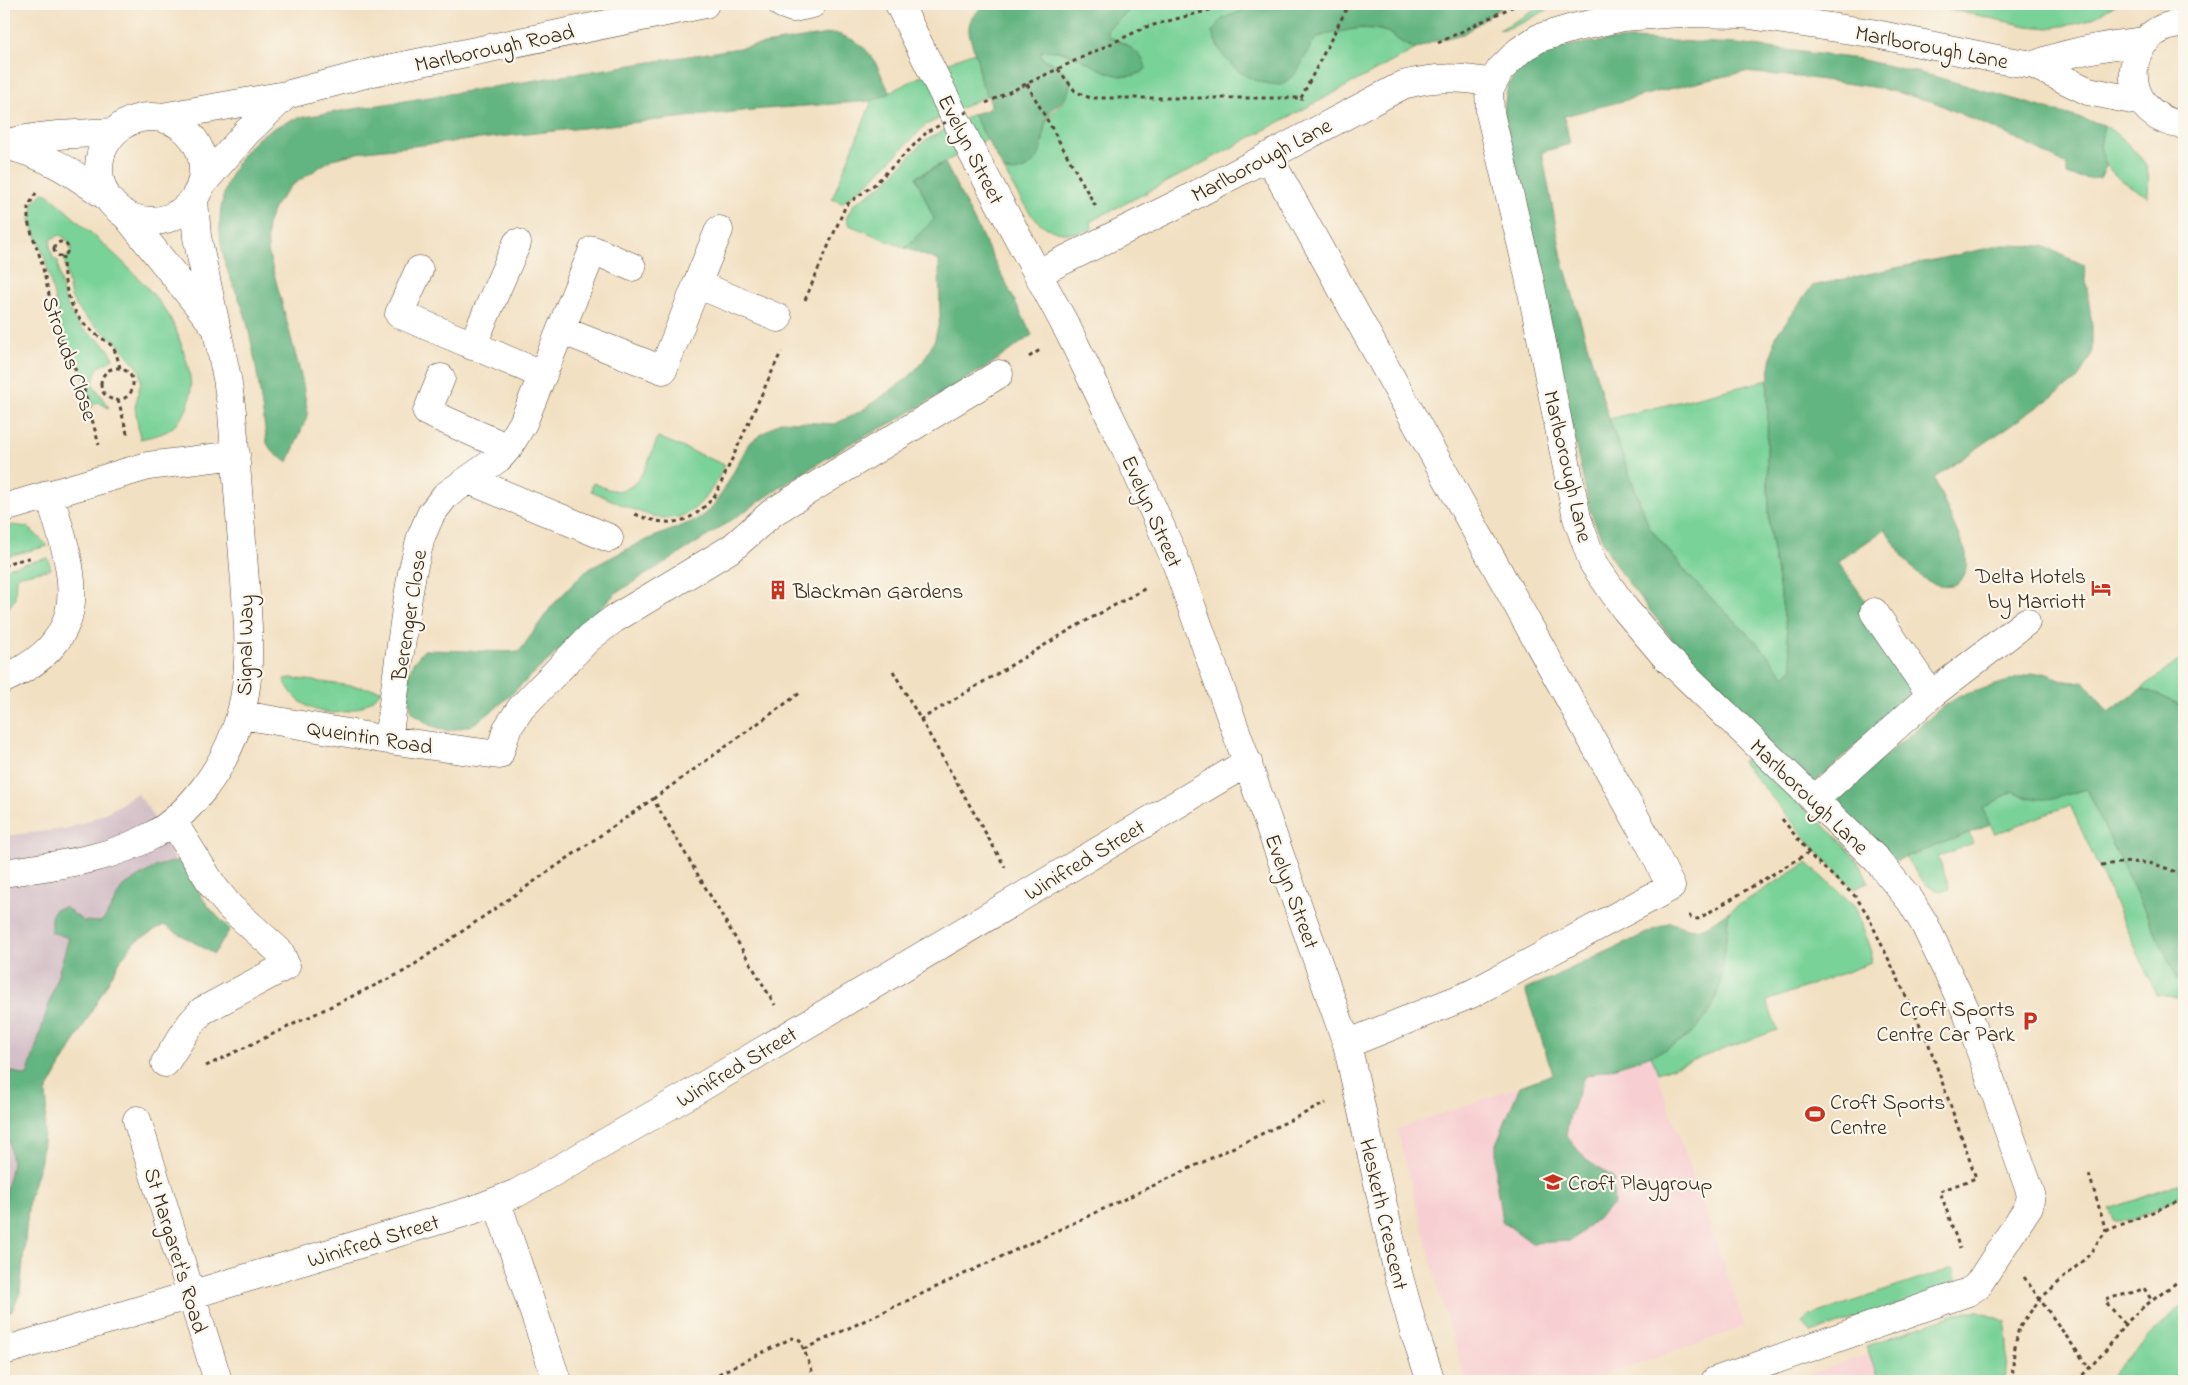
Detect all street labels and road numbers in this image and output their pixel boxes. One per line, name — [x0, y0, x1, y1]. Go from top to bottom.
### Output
street label: Marlborough Road — [412, 17, 578, 83]
street label: Marlborough Lane — [1852, 18, 2011, 80]
street label: Evelyn Street — [927, 90, 1011, 212]
street label: Marlborough Lane — [1186, 111, 1339, 213]
street label: Strouds Close — [32, 292, 104, 426]
street label: Marlborough Lane — [1532, 387, 1599, 546]
street label: Evelyn Street — [1110, 451, 1190, 575]
street label: Berenger Close — [385, 547, 438, 685]
street label: Signal Way — [230, 594, 265, 696]
street label: Queintin Road — [304, 713, 435, 765]
street label: Marlborough Lane — [1740, 733, 1875, 864]
street label: Winifred Street — [1019, 812, 1153, 910]
street label: Evelyn Street — [1254, 830, 1326, 955]
street label: Winifred Street — [671, 1019, 805, 1117]
street label: Hesketh Crescent — [1349, 1136, 1415, 1294]
street label: St Margaret's Road — [133, 1164, 215, 1338]
street label: Winifred Street — [304, 1207, 444, 1278]

